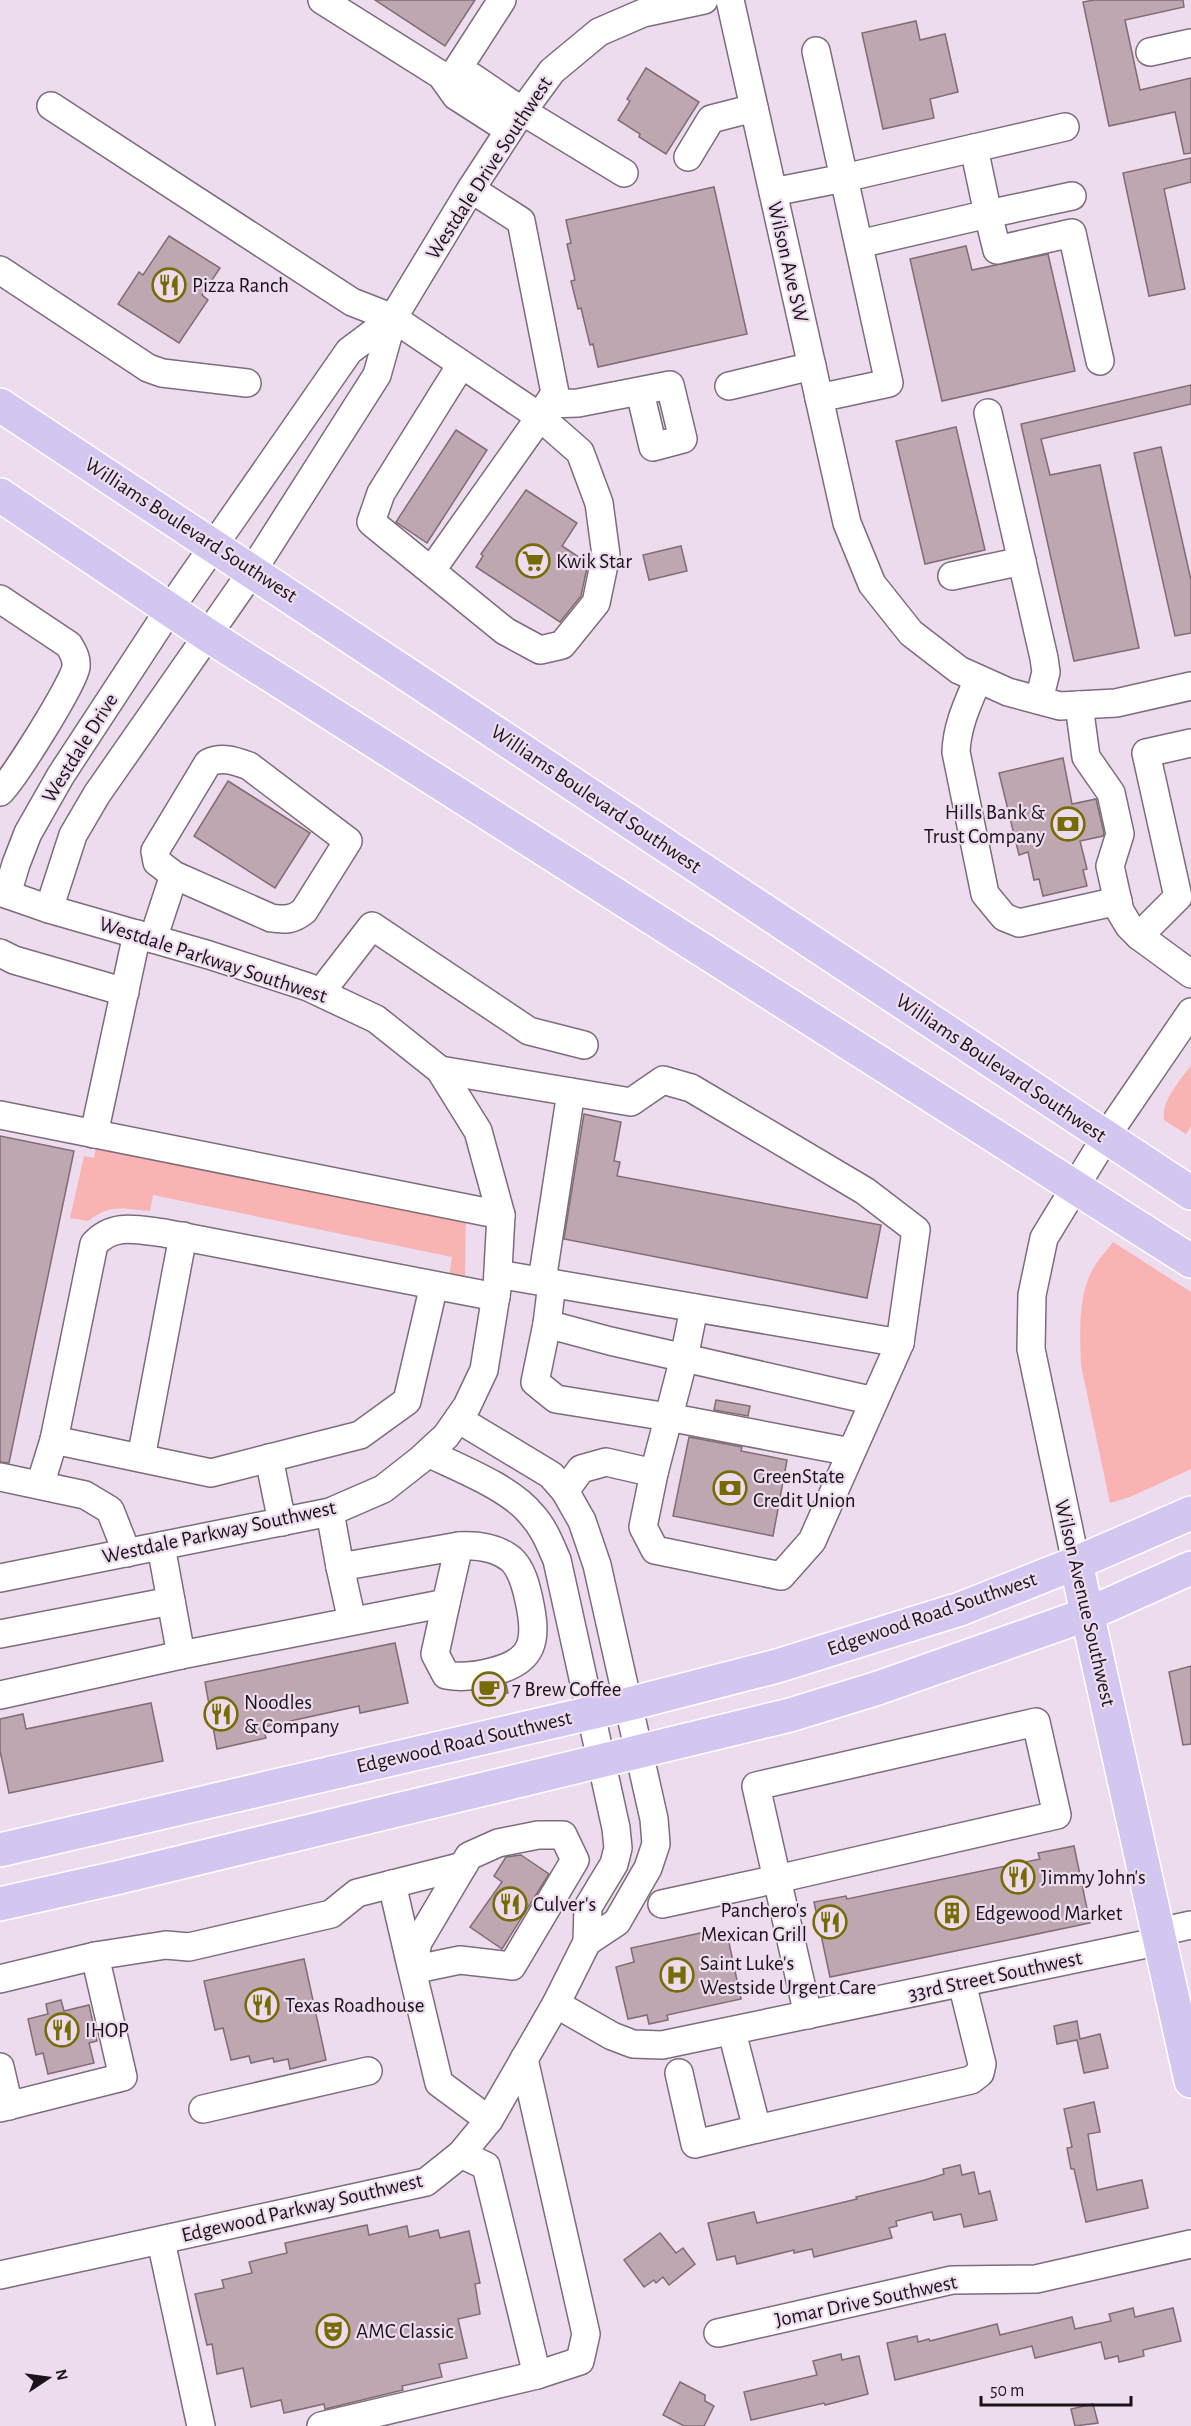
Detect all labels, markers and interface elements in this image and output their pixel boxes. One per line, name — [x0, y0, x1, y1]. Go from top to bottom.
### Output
street label: Westdale Drive Southwest — [422, 73, 556, 263]
street label: Wilson Ave SW — [764, 200, 812, 325]
restaurant icon: Pizza Ranch — [151, 267, 187, 303]
place label: Pizza Ranch — [192, 275, 289, 296]
street label: Williams Boulevard Southwest — [81, 453, 301, 607]
supermarket icon: Kwik Star — [515, 543, 551, 579]
place label: Kwik Star — [556, 551, 632, 572]
street label: Westdale Drive — [38, 690, 122, 806]
street label: Williams Boulevard Southwest — [487, 721, 705, 877]
place label: Hills Bank & Trust Company — [924, 802, 1045, 847]
bank icon: Hills Bank & Trust Company — [1050, 806, 1086, 842]
street label: Westdale Parkway Southwest — [96, 913, 330, 1007]
street label: Williams Boulevard Southwest — [892, 990, 1110, 1146]
place label: GreenState Credit Union — [753, 1466, 856, 1511]
bank icon: GreenState Credit Union — [712, 1470, 748, 1506]
street label: Westdale Parkway Southwest — [100, 1497, 338, 1567]
street label: Wilson Avenue Southwest — [1051, 1498, 1119, 1709]
street label: Edgewood Road Southwest — [824, 1568, 1040, 1660]
cafe icon: 7 Brew Coffee — [471, 1671, 507, 1707]
place label: 7 Brew Coffee — [512, 1679, 621, 1700]
place label: Noodles & Company — [244, 1692, 339, 1737]
restaurant icon: Noodles & Company — [203, 1696, 239, 1732]
street label: Edgewood Road Southwest — [354, 1707, 574, 1777]
restaurant icon: Jimmy John's — [1000, 1859, 1036, 1895]
place label: Jimmy John's — [1041, 1867, 1146, 1888]
restaurant icon: Culver's — [492, 1886, 528, 1922]
place label: Culver's — [533, 1894, 596, 1915]
building icon: Edgewood Market — [934, 1895, 970, 1931]
place label: Panchero's Mexican Grill — [701, 1900, 807, 1945]
place label: Edgewood Market — [975, 1903, 1123, 1924]
restaurant icon: Panchero's Mexican Grill — [812, 1904, 848, 1940]
street label: 33rd Street Southwest — [906, 1947, 1084, 2005]
place label: Saint Luke's Westside Urgent Care — [700, 1953, 876, 1998]
hospital icon: Saint Luke's Westside Urgent Care — [659, 1957, 695, 1993]
restaurant icon: Texas Roadhouse — [244, 1987, 280, 2023]
place label: Texas Roadhouse — [285, 1995, 424, 2016]
restaurant icon: IHOP — [44, 2012, 80, 2048]
place label: IHOP — [85, 2020, 129, 2041]
street label: Edgewood Parkway Southwest — [179, 2170, 425, 2246]
street label: Jomar Drive Southwest — [773, 2271, 959, 2331]
theatre icon: AMC Classic — [315, 2313, 351, 2349]
place label: AMC Classic — [356, 2321, 454, 2342]
north arrow — [18, 2348, 78, 2408]
text: N — [53, 2368, 71, 2382]
scale bar — [981, 2369, 1131, 2407]
text: 50 m — [990, 2382, 1024, 2400]

